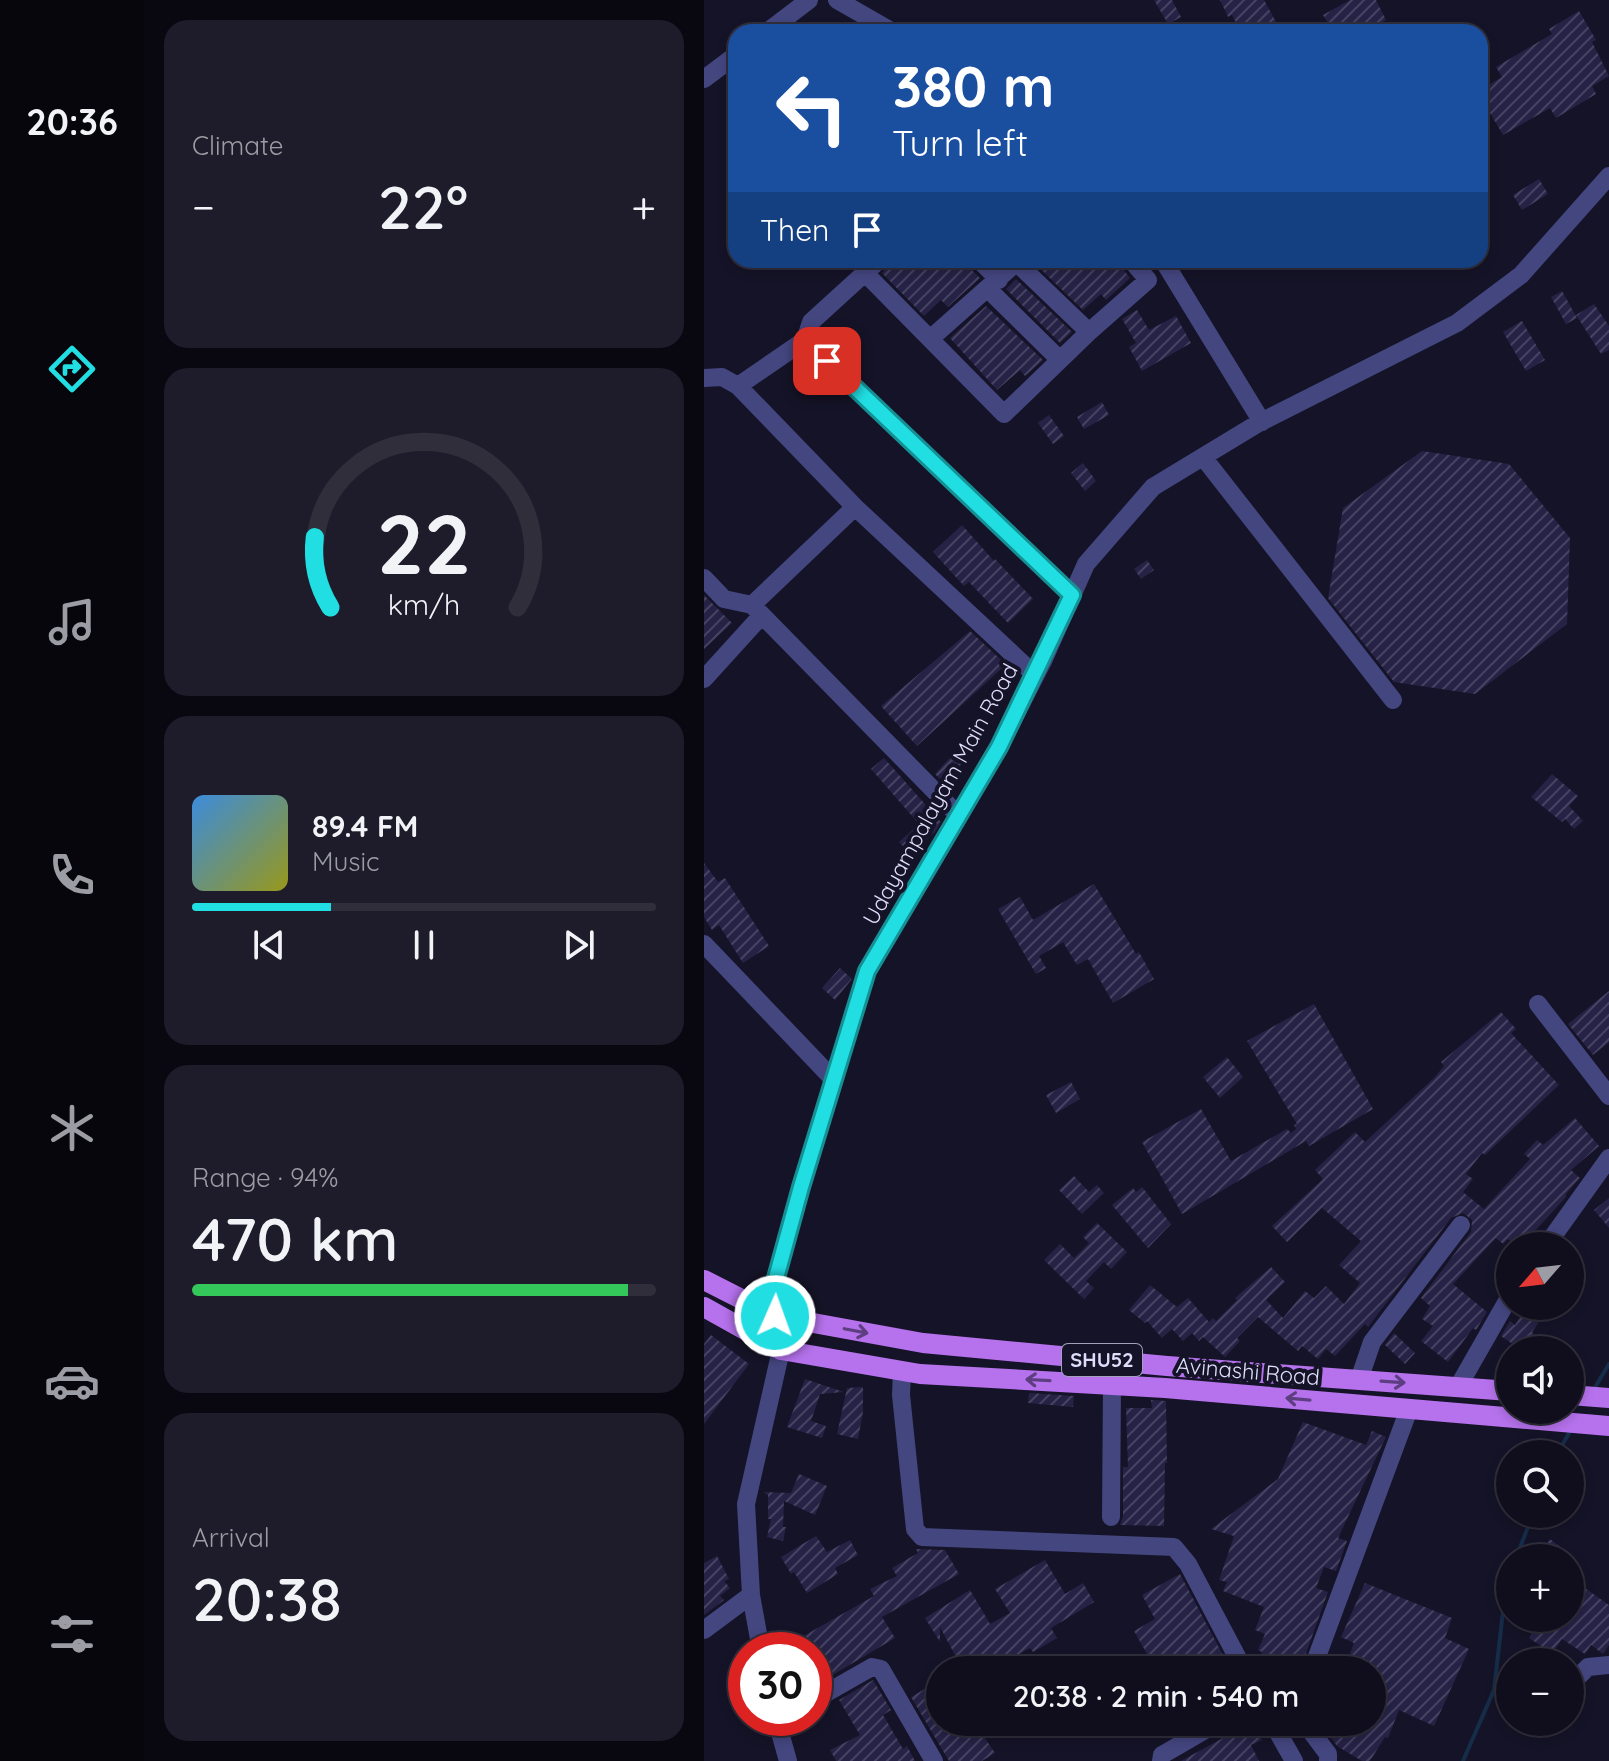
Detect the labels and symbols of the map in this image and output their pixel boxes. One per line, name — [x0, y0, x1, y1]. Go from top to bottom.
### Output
pin — [793, 327, 861, 395]
street label: Udayampalayam Main Road — [856, 658, 1024, 930]
north arrow — [1496, 1232, 1584, 1320]
position arrow — [733, 1274, 817, 1358]
one-way arrow — [843, 1324, 868, 1339]
road number: SHU52 — [1062, 1344, 1142, 1376]
street label: Avinashi Road — [1175, 1351, 1321, 1391]
one-way arrow — [1025, 1373, 1052, 1388]
one-way arrow — [1379, 1375, 1406, 1390]
one-way arrow — [1285, 1391, 1312, 1406]
speed limit sign: 30 — [728, 1632, 832, 1736]

